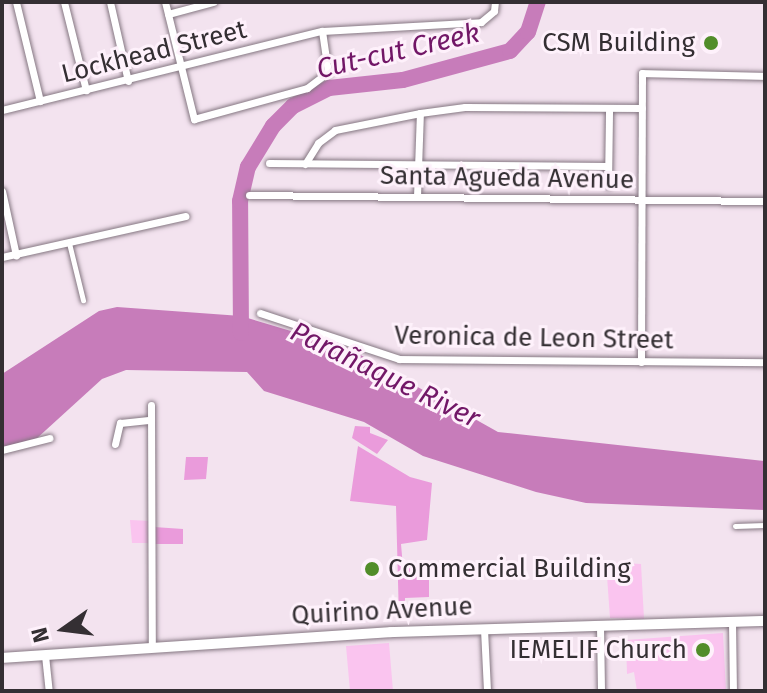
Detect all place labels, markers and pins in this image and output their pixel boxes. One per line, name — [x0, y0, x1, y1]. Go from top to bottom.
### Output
place label: CSM Building — [542, 27, 695, 59]
marker: CSM Building — [702, 34, 720, 52]
place label: Commercial Building — [388, 553, 631, 585]
marker: Commercial Building — [363, 560, 381, 578]
place label: IEMELIF Church — [509, 634, 687, 666]
marker: IEMELIF Church — [694, 641, 712, 659]

